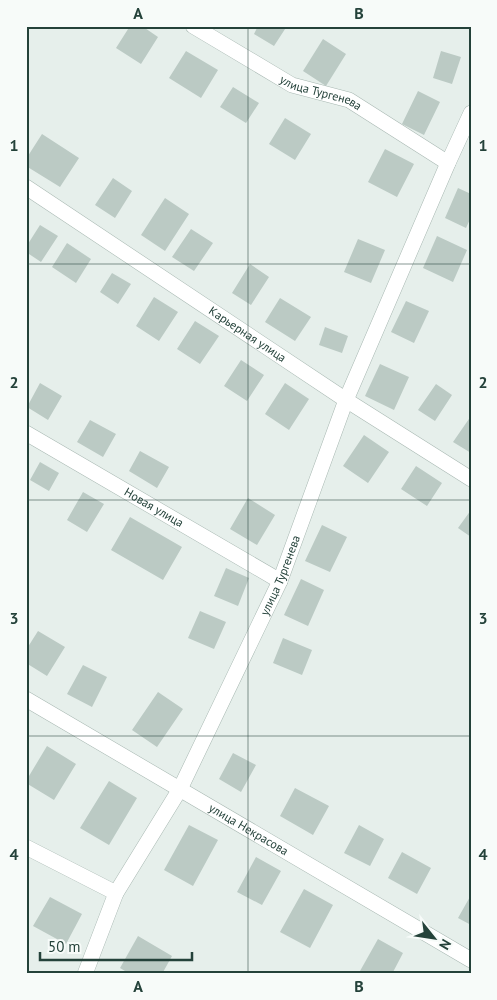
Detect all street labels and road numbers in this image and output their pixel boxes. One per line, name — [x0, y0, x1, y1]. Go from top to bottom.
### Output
street label: улица Тургенева — [277, 71, 365, 113]
street label: Карьерная улица — [206, 303, 289, 365]
street label: Новая улица — [122, 484, 186, 530]
street label: улица Тургенева — [257, 533, 303, 618]
street label: улица Некрасова — [206, 800, 291, 858]

